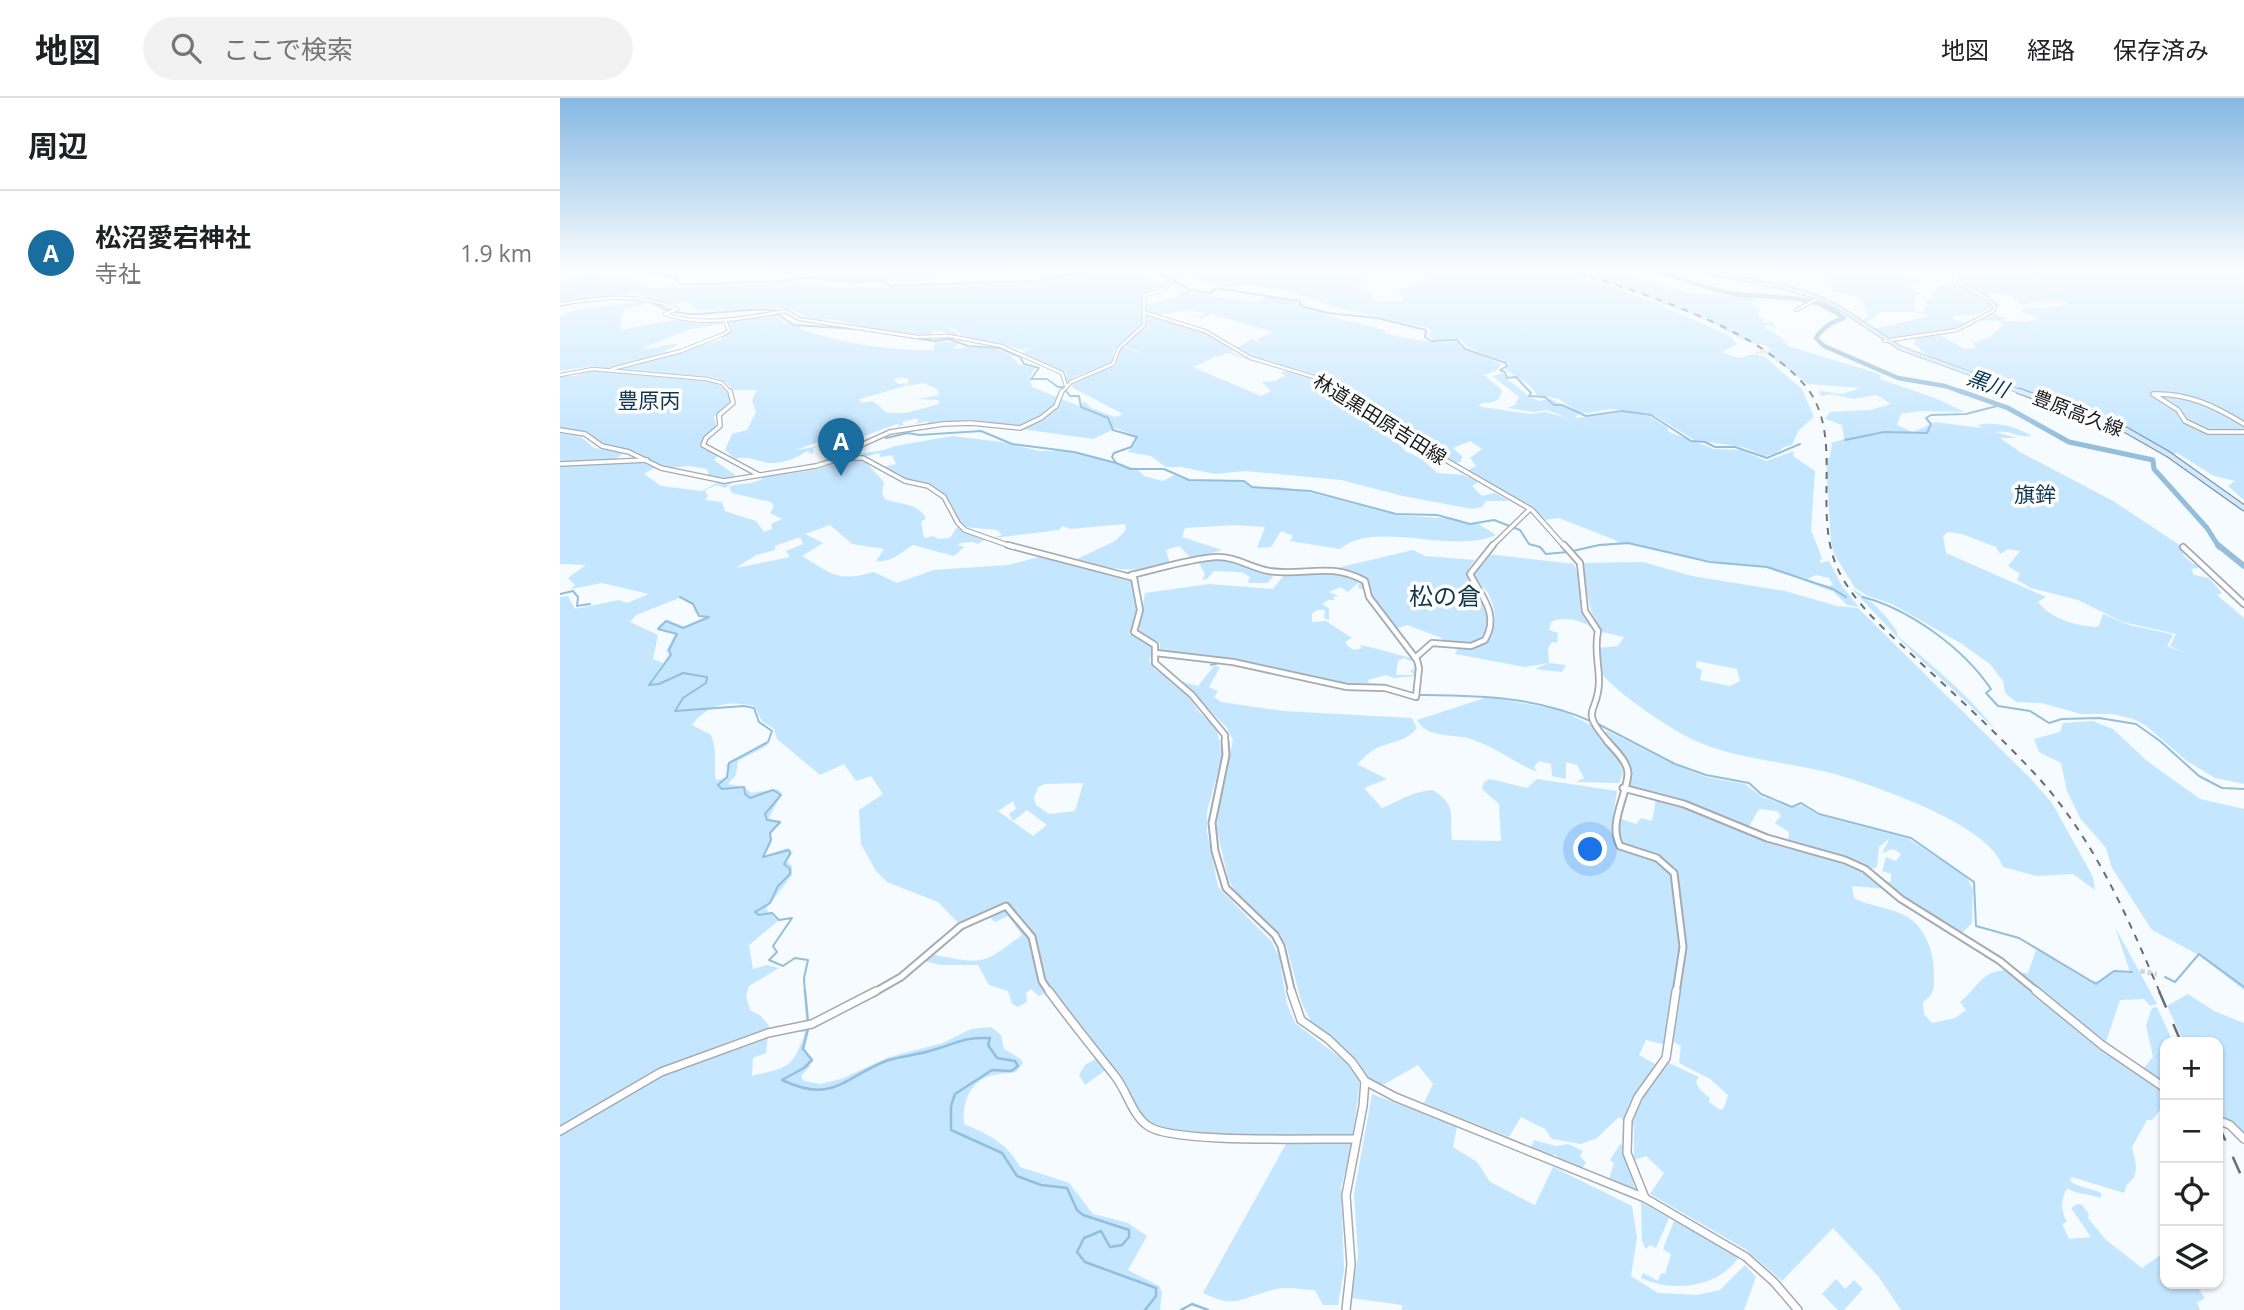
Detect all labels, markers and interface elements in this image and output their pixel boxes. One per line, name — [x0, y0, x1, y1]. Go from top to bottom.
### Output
search box — [143, 17, 633, 80]
text: 地図 — [35, 27, 101, 72]
icon: search — [167, 29, 205, 67]
text: ここで検索 — [223, 31, 353, 67]
text: 地図 — [1941, 33, 1989, 66]
text: 経路 — [2027, 33, 2075, 66]
text: 保存済み — [2113, 33, 2209, 66]
text: 周辺 — [28, 125, 88, 166]
text: 松沼愛宕神社 — [95, 219, 251, 255]
text: A — [43, 237, 59, 269]
text: 1.9 km — [460, 237, 532, 269]
text: 寺社 — [95, 257, 141, 289]
water label: 黒川 — [1963, 363, 2014, 404]
street label: 林道黒田原吉田線 — [1309, 368, 1451, 470]
street label: 豊原高久線 — [2029, 384, 2127, 442]
district label: 豊原丙 — [618, 386, 681, 414]
pin: A — [818, 418, 864, 476]
district label: 旗鉾 — [2014, 480, 2056, 508]
district label: 松の倉 — [1409, 579, 1481, 612]
your location — [1573, 832, 1607, 866]
map controls — [2160, 1037, 2223, 1289]
button: + — [2160, 1037, 2223, 1100]
button: − — [2160, 1100, 2223, 1163]
button: locate — [2160, 1163, 2223, 1226]
button: layers — [2160, 1226, 2223, 1289]

